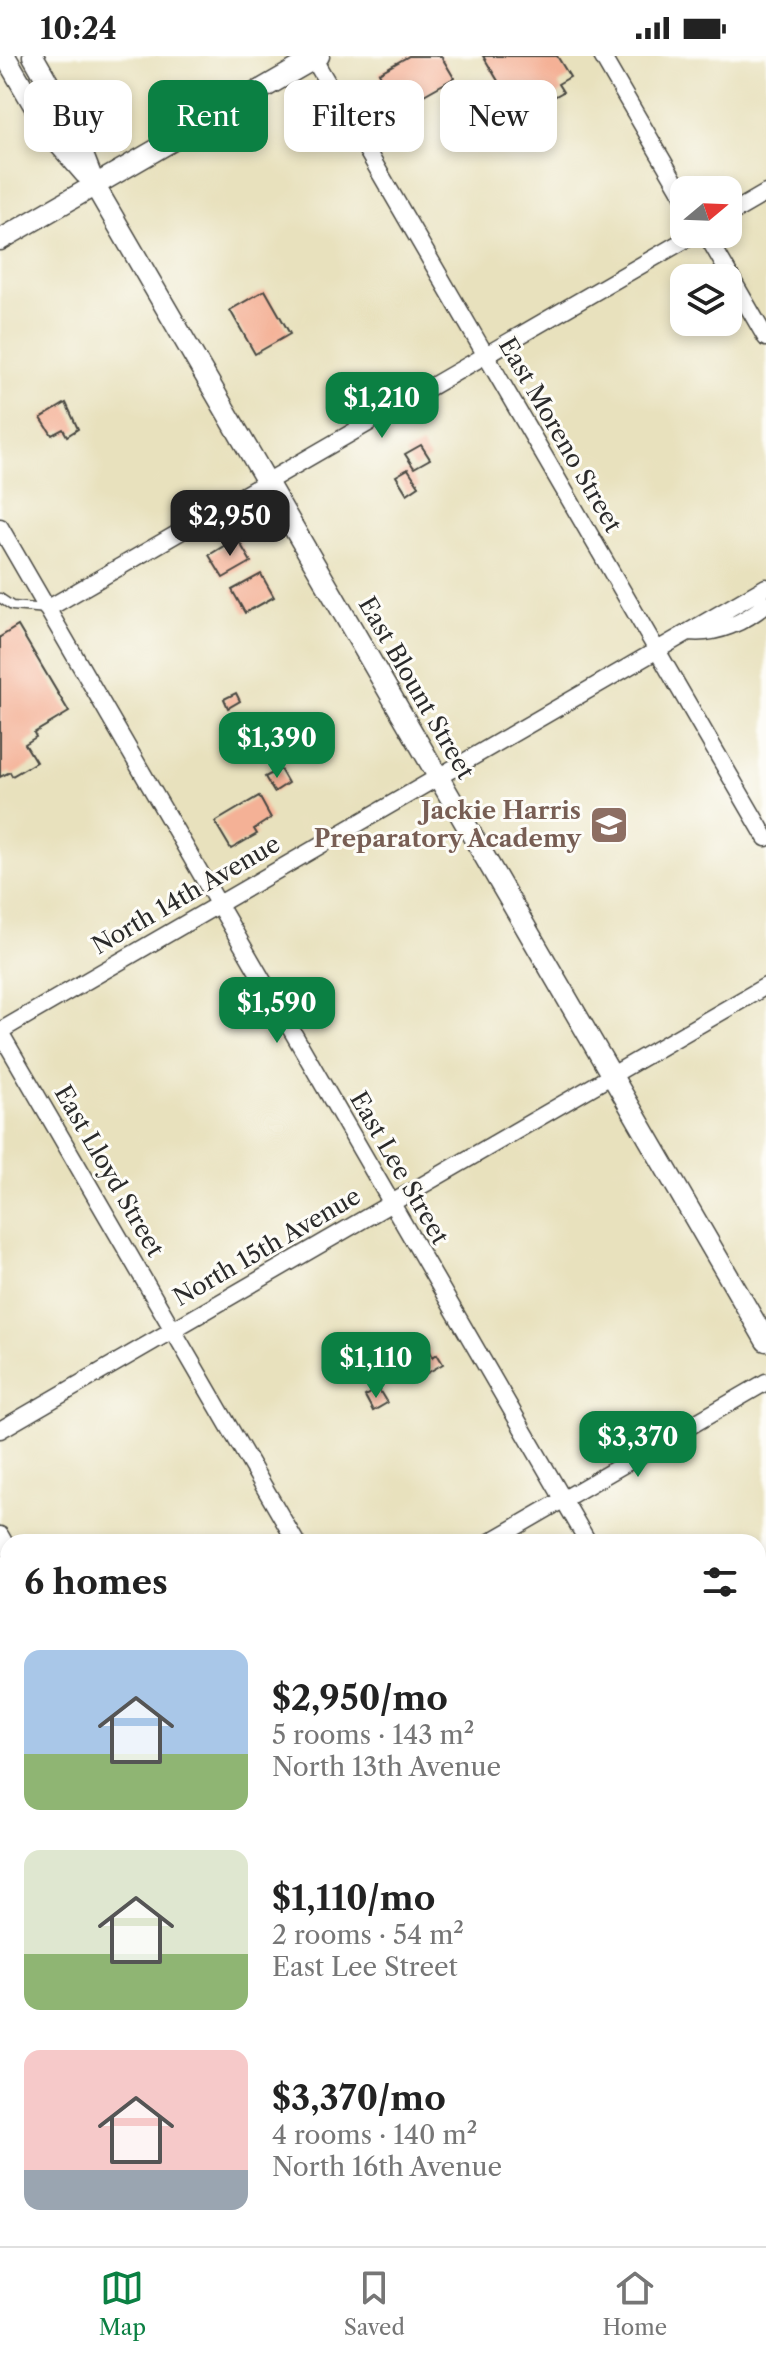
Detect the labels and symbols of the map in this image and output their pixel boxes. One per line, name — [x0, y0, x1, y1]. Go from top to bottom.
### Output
north arrow — [670, 176, 742, 248]
street label: East Moreno Street — [493, 332, 628, 538]
pin: $1,210 — [317, 372, 447, 440]
pin: $2,950 — [165, 490, 295, 558]
street label: East Blount Street — [352, 591, 481, 784]
pin: $1,390 — [212, 712, 342, 780]
place label: Jackie Harris Preparatory Academy — [314, 796, 582, 853]
school or university icon: Jackie Harris Preparatory Academy — [588, 804, 630, 846]
street label: North 14th Avenue — [87, 829, 285, 960]
pin: $1,590 — [212, 977, 342, 1045]
street label: East Lloyd Street — [49, 1080, 170, 1262]
street label: East Lee Street — [344, 1086, 455, 1250]
street label: North 15th Avenue — [168, 1181, 366, 1312]
pin: $1,110 — [311, 1332, 441, 1400]
pin: $3,370 — [573, 1411, 703, 1479]

